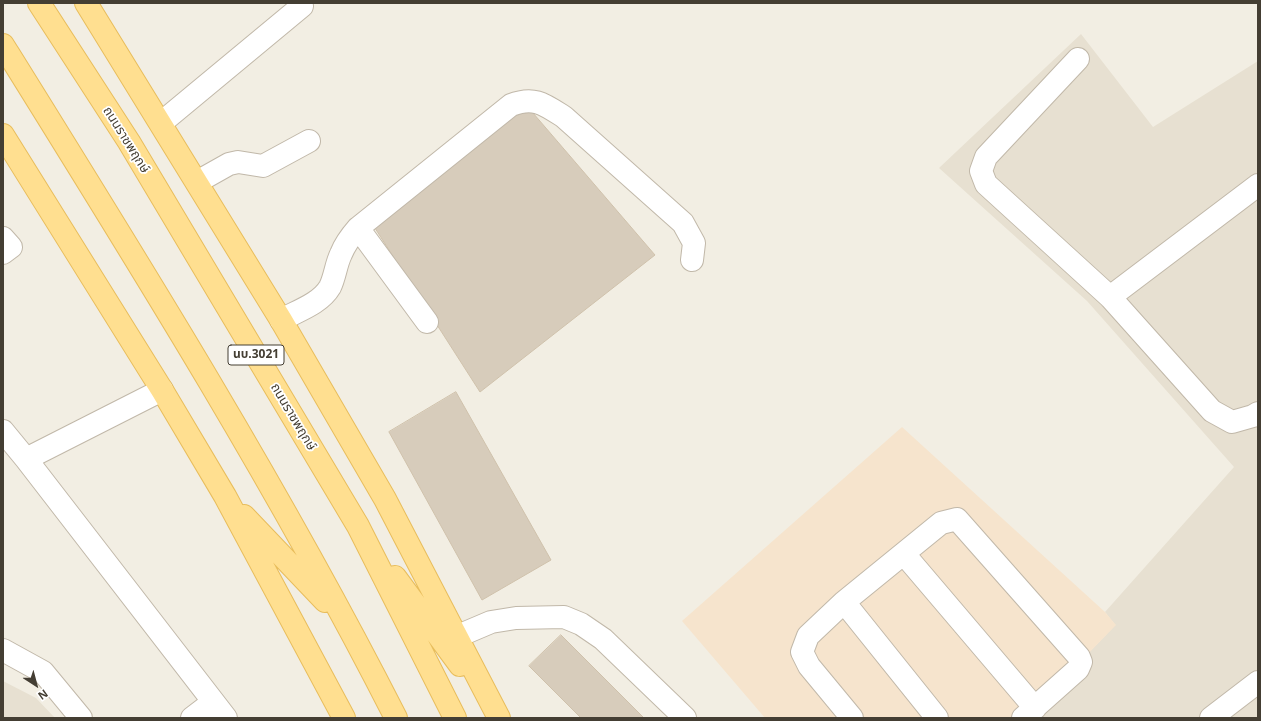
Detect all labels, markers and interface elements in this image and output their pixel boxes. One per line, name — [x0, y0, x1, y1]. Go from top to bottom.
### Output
street label: ถนนราชพฤกษ์ — [99, 104, 153, 176]
road number: นบ.3021 — [228, 345, 284, 365]
street label: ถนนราชพฤกษ์ — [267, 381, 319, 453]
north arrow — [16, 665, 56, 705]
text: N — [35, 686, 51, 704]

